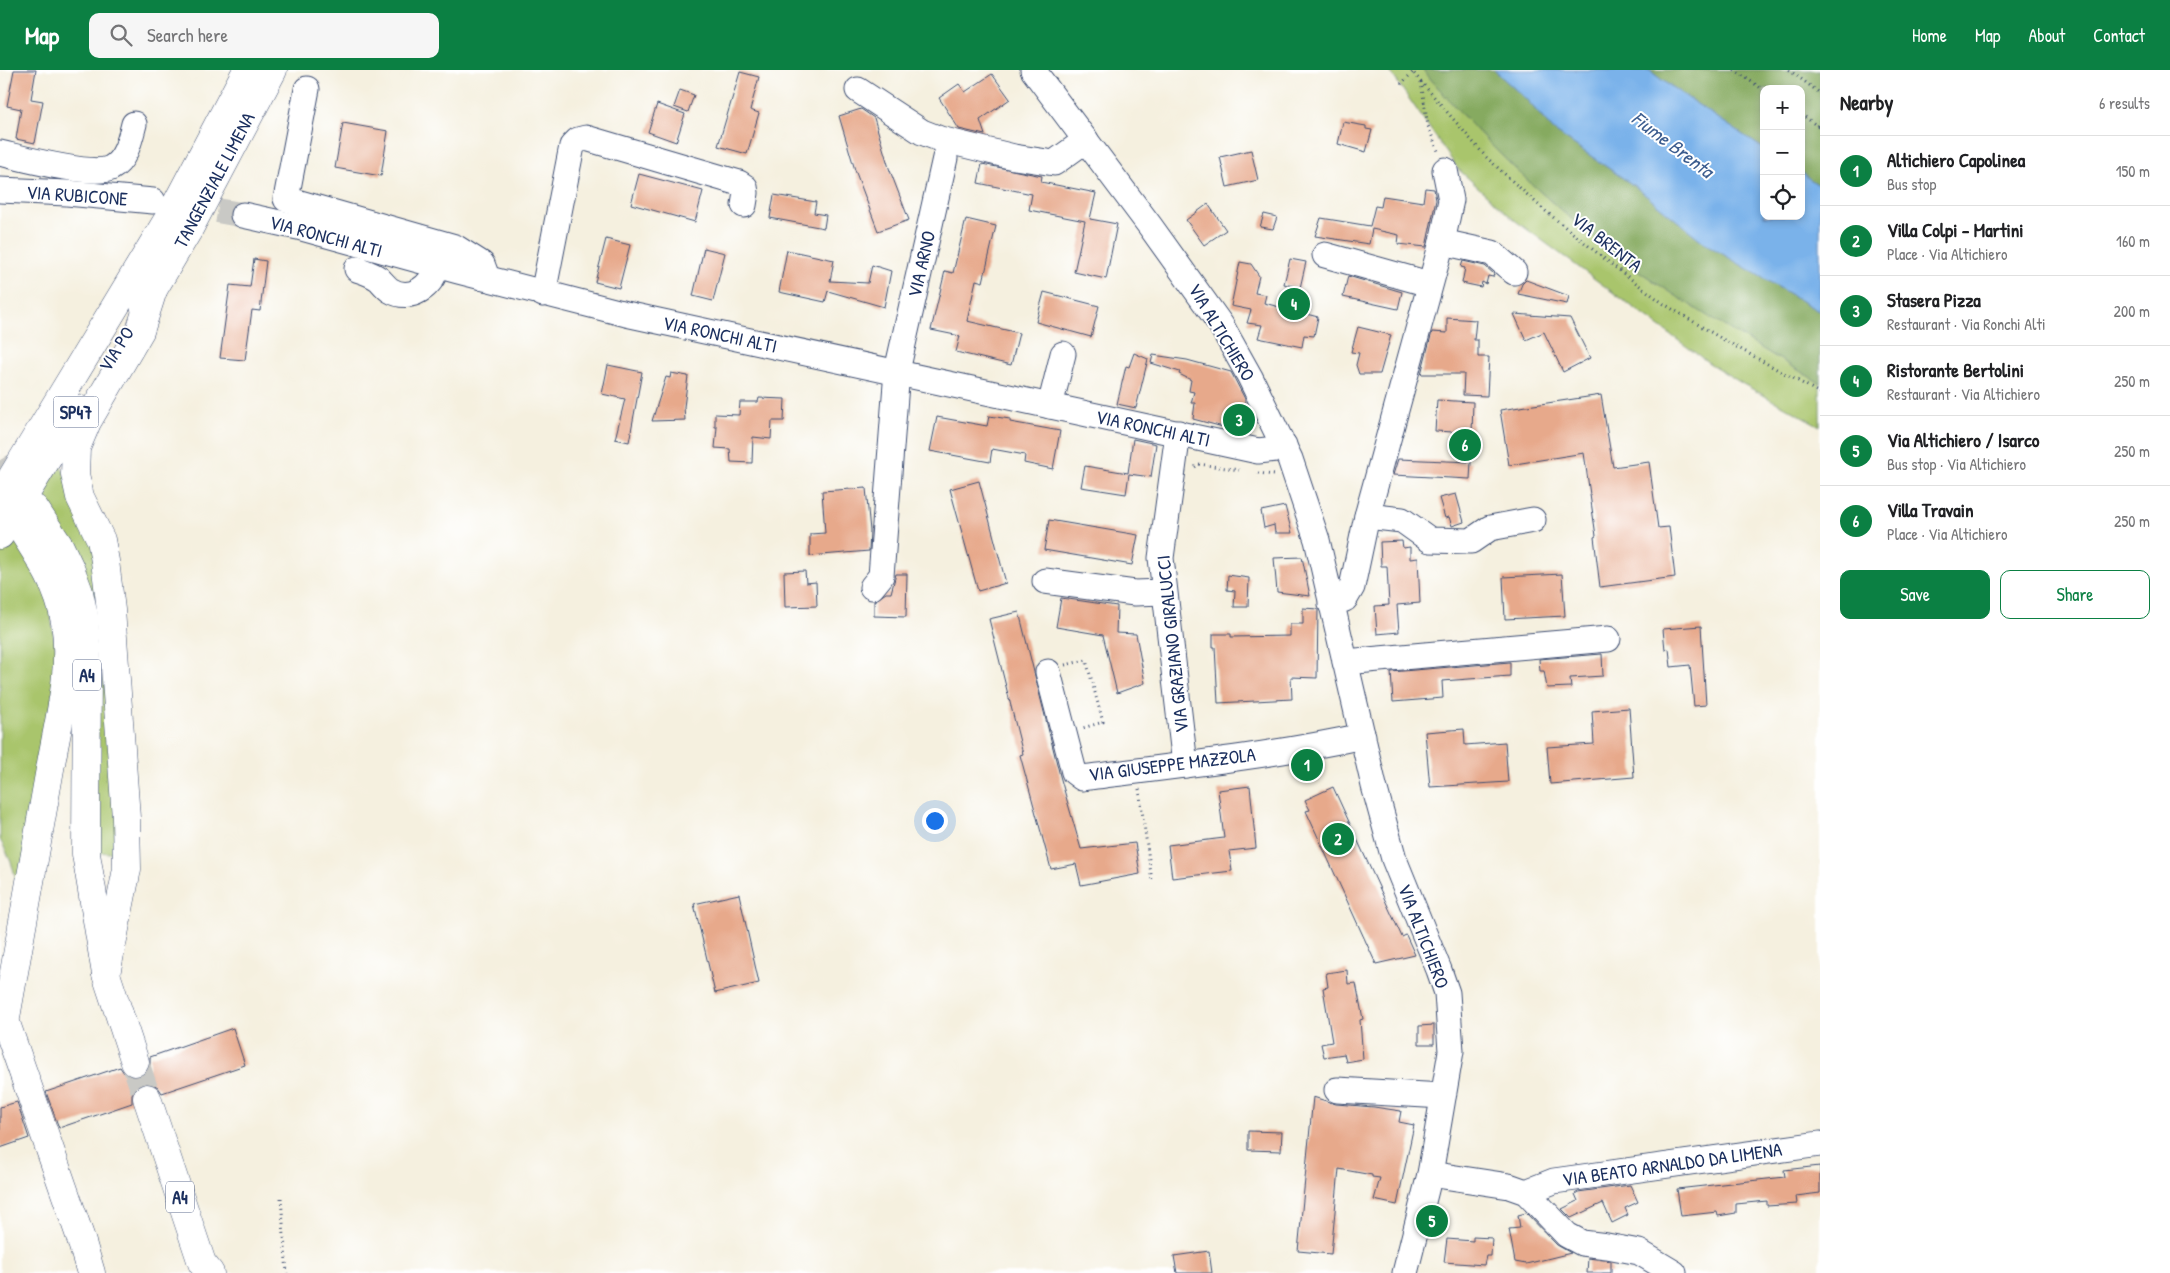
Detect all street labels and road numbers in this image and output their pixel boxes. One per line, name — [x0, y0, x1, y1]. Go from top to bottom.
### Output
street label: TANGENZIALE LIMENA — [167, 108, 261, 252]
street label: VIA RUBICONE — [25, 178, 129, 212]
street label: VIA BRENTA — [1566, 206, 1648, 278]
street label: VIA RONCHI ALTI — [267, 208, 385, 264]
street label: VIA ARNO — [901, 228, 941, 300]
street label: VIA ALTICHIERO — [1183, 278, 1261, 386]
street label: VIA RONCHI ALTI — [661, 309, 779, 359]
street label: VIA PO — [92, 322, 140, 376]
road number: SP47 — [54, 397, 98, 428]
street label: VIA RONCHI ALTI — [1094, 403, 1212, 453]
street label: VIA GRAZIANO GIRALUCCI — [1150, 554, 1194, 734]
road number: A4 — [73, 660, 101, 690]
street label: VIA GIUSEPPE MAZZOLA — [1087, 741, 1257, 787]
street label: VIA ALTICHIERO — [1392, 880, 1456, 992]
street label: VIA BEATO ARNALDO DA LIMENA — [1561, 1136, 1783, 1192]
road number: A4 — [166, 1182, 194, 1212]

